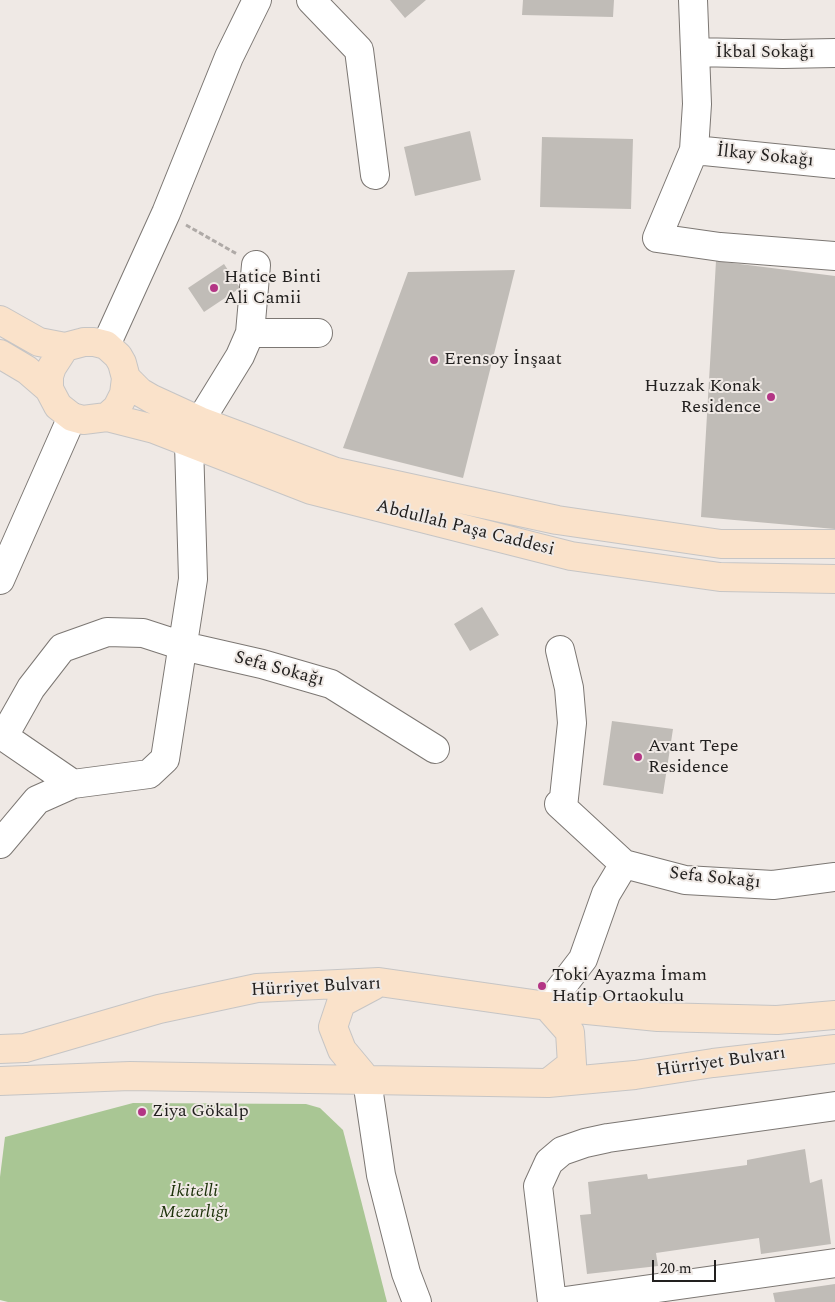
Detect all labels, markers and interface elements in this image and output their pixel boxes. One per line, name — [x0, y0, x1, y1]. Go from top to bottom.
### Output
street label: İkbal Sokağı — [716, 42, 814, 64]
street label: İlkay Sokağı — [715, 141, 815, 173]
place label: Hatice Binti Ali Camii — [224, 267, 321, 310]
marker: Hatice Binti Ali Camii — [208, 282, 220, 294]
place label: Erensoy İnşaat — [444, 349, 562, 371]
marker: Erensoy İnşaat — [428, 354, 440, 366]
place label: Huzzak Konak Residence — [644, 376, 761, 418]
marker: Huzzak Konak Residence — [765, 391, 777, 403]
street label: Abdullah Paşa Caddesi — [374, 496, 556, 562]
street label: Sefa Sokağı — [232, 648, 326, 692]
place label: Avant Tepe Residence — [648, 736, 739, 779]
marker: Avant Tepe Residence — [632, 751, 644, 763]
street label: Sefa Sokağı — [668, 863, 762, 895]
place label: Toki Ayazma İmam Hatip Ortaokulu — [552, 965, 707, 1008]
street label: Hürriyet Bulvarı — [250, 974, 382, 1002]
marker: Toki Ayazma İmam Hatip Ortaokulu — [536, 980, 548, 992]
street label: Hürriyet Bulvarı — [655, 1043, 787, 1083]
place label: Ziya Gökalp — [152, 1101, 249, 1123]
marker: Ziya Gökalp — [136, 1106, 148, 1118]
park label: İkitelli Mezarlığı — [159, 1181, 229, 1224]
scale bar — [655, 1250, 719, 1282]
text: 20 m — [660, 1257, 692, 1280]

